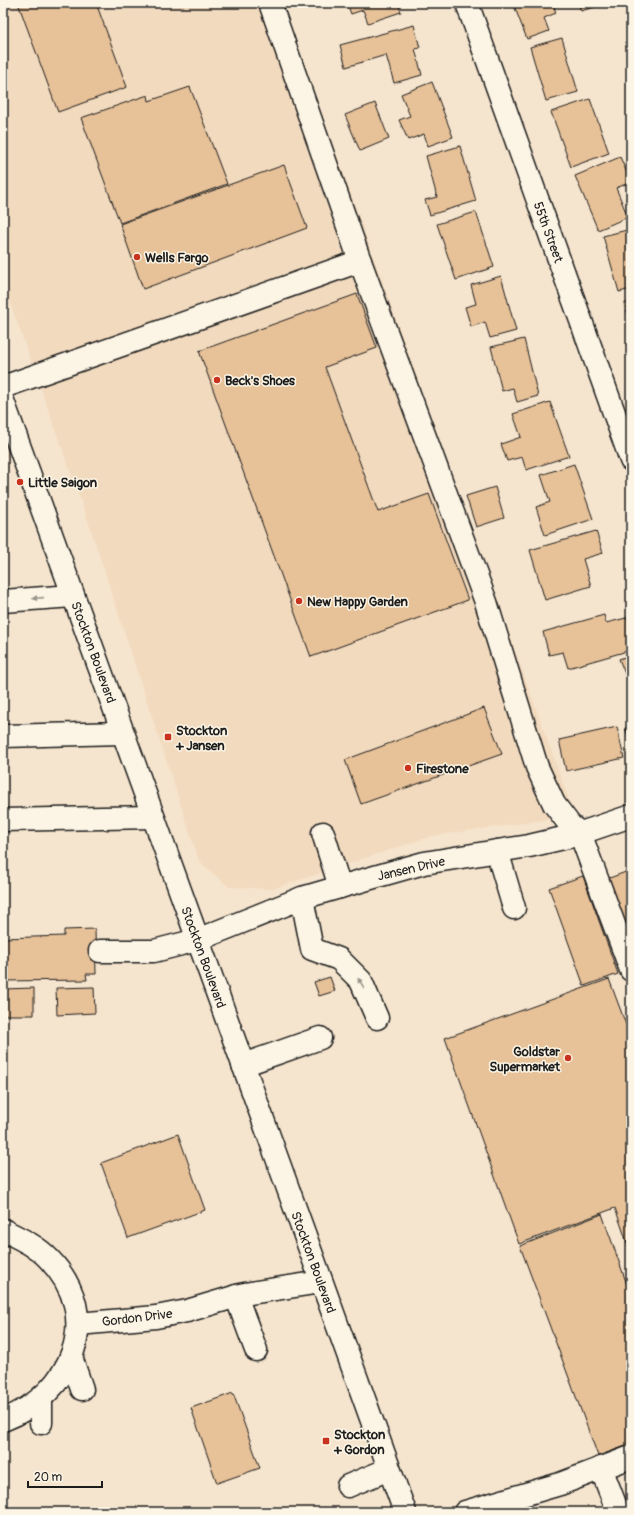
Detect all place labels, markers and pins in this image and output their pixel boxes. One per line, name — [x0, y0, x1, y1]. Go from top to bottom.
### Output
place label: Wells Fargo — [145, 250, 209, 266]
marker: Wells Fargo — [132, 252, 142, 262]
place label: Beck's Shoes — [225, 373, 295, 389]
marker: Beck's Shoes — [212, 375, 222, 385]
place label: Little Saigon — [28, 475, 98, 491]
marker: Little Saigon — [15, 477, 25, 487]
place label: New Happy Garden — [307, 594, 408, 610]
marker: New Happy Garden — [294, 596, 304, 606]
place label: Stockton + Jansen — [175, 723, 228, 754]
marker: Stockton + Jansen — [163, 732, 173, 742]
place label: Firestone — [416, 761, 469, 777]
marker: Firestone — [403, 763, 413, 773]
place label: Goldstar Supermarket — [489, 1044, 561, 1075]
marker: Goldstar Supermarket — [563, 1053, 573, 1063]
place label: Stockton + Gordon — [333, 1427, 386, 1458]
marker: Stockton + Gordon — [321, 1436, 331, 1446]

